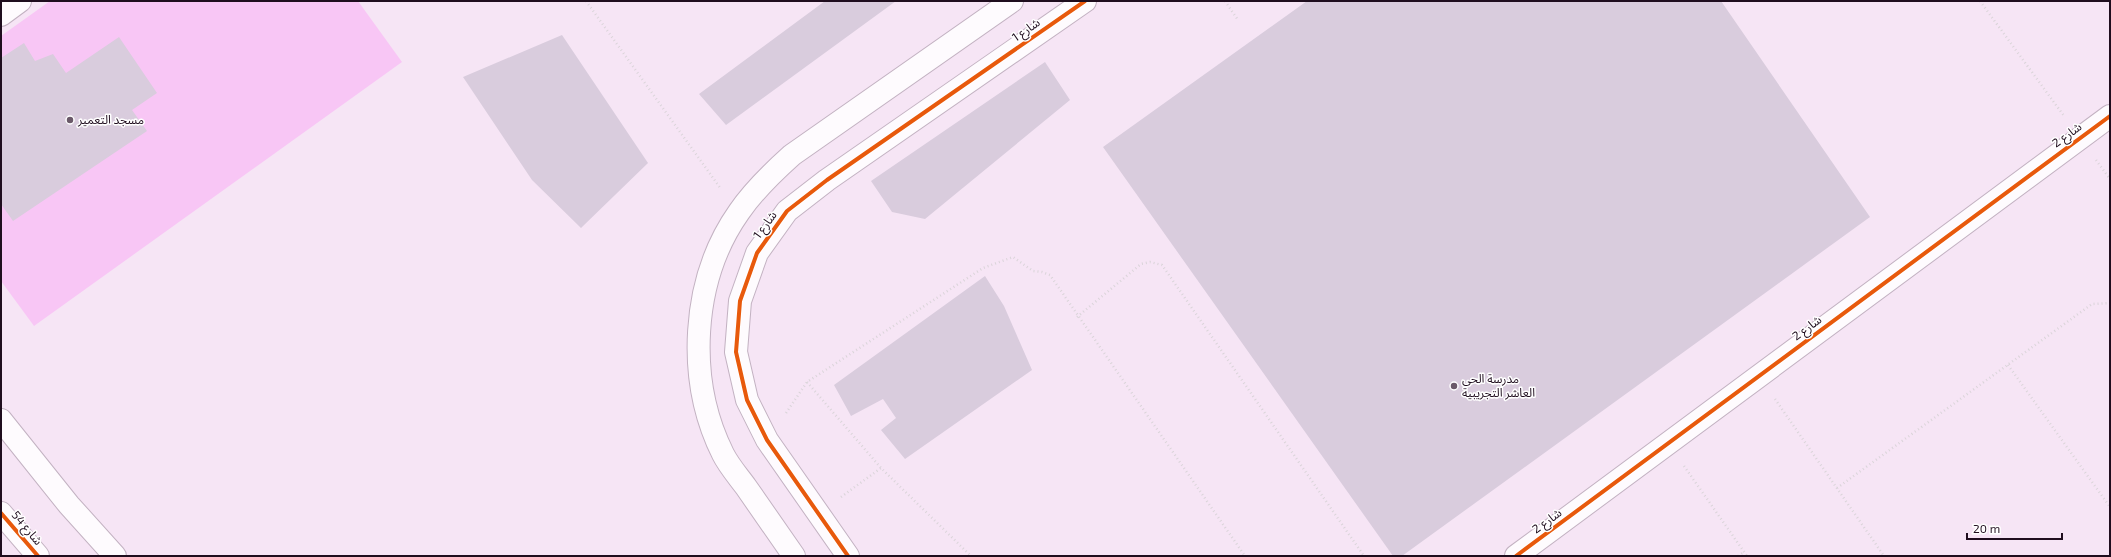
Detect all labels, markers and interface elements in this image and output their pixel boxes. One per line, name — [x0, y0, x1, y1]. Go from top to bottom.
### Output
street label: شارع 1 — [1009, 15, 1044, 46]
place label: مسجد التعمير — [77, 112, 144, 127]
marker: مسجد التعمير — [65, 115, 75, 125]
street label: شارع 2 — [2049, 119, 2086, 152]
street label: شارع 1 — [749, 208, 781, 243]
street label: شارع 2 — [1789, 312, 1826, 345]
place label: مدرسة الحى العاشر التجريبية — [1462, 371, 1535, 400]
marker: مدرسة الحى العاشر التجريبية — [1449, 381, 1459, 391]
street label: شارع 2 — [1529, 505, 1566, 538]
street label: شارع 54 — [7, 508, 46, 549]
scale bar — [1967, 515, 2062, 541]
text: 20 m — [1973, 521, 2000, 535]

